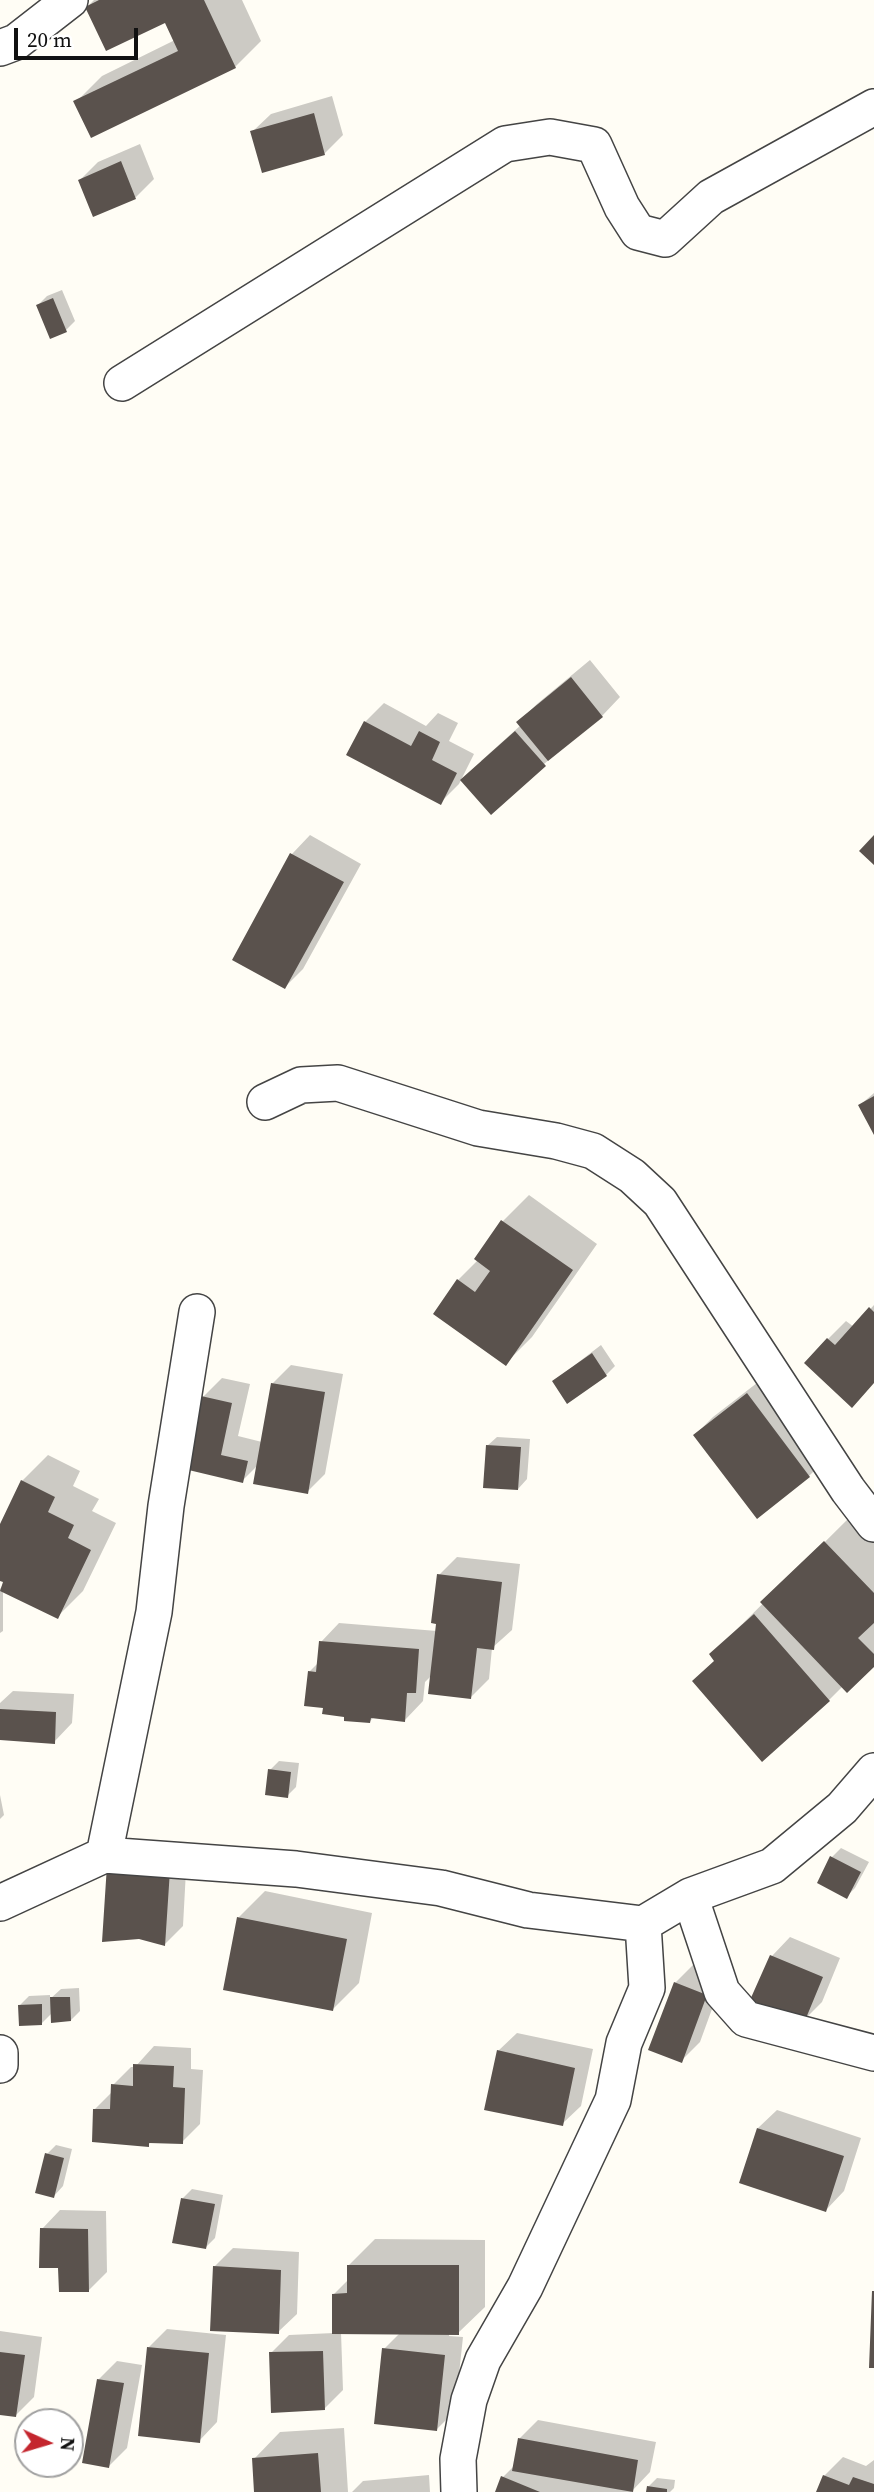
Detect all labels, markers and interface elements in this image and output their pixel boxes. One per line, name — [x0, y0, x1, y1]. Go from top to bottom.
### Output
scale bar — [18, 14, 142, 58]
text: 20 m — [27, 25, 72, 54]
north arrow — [14, 2408, 84, 2478]
text: N — [55, 2437, 81, 2452]

